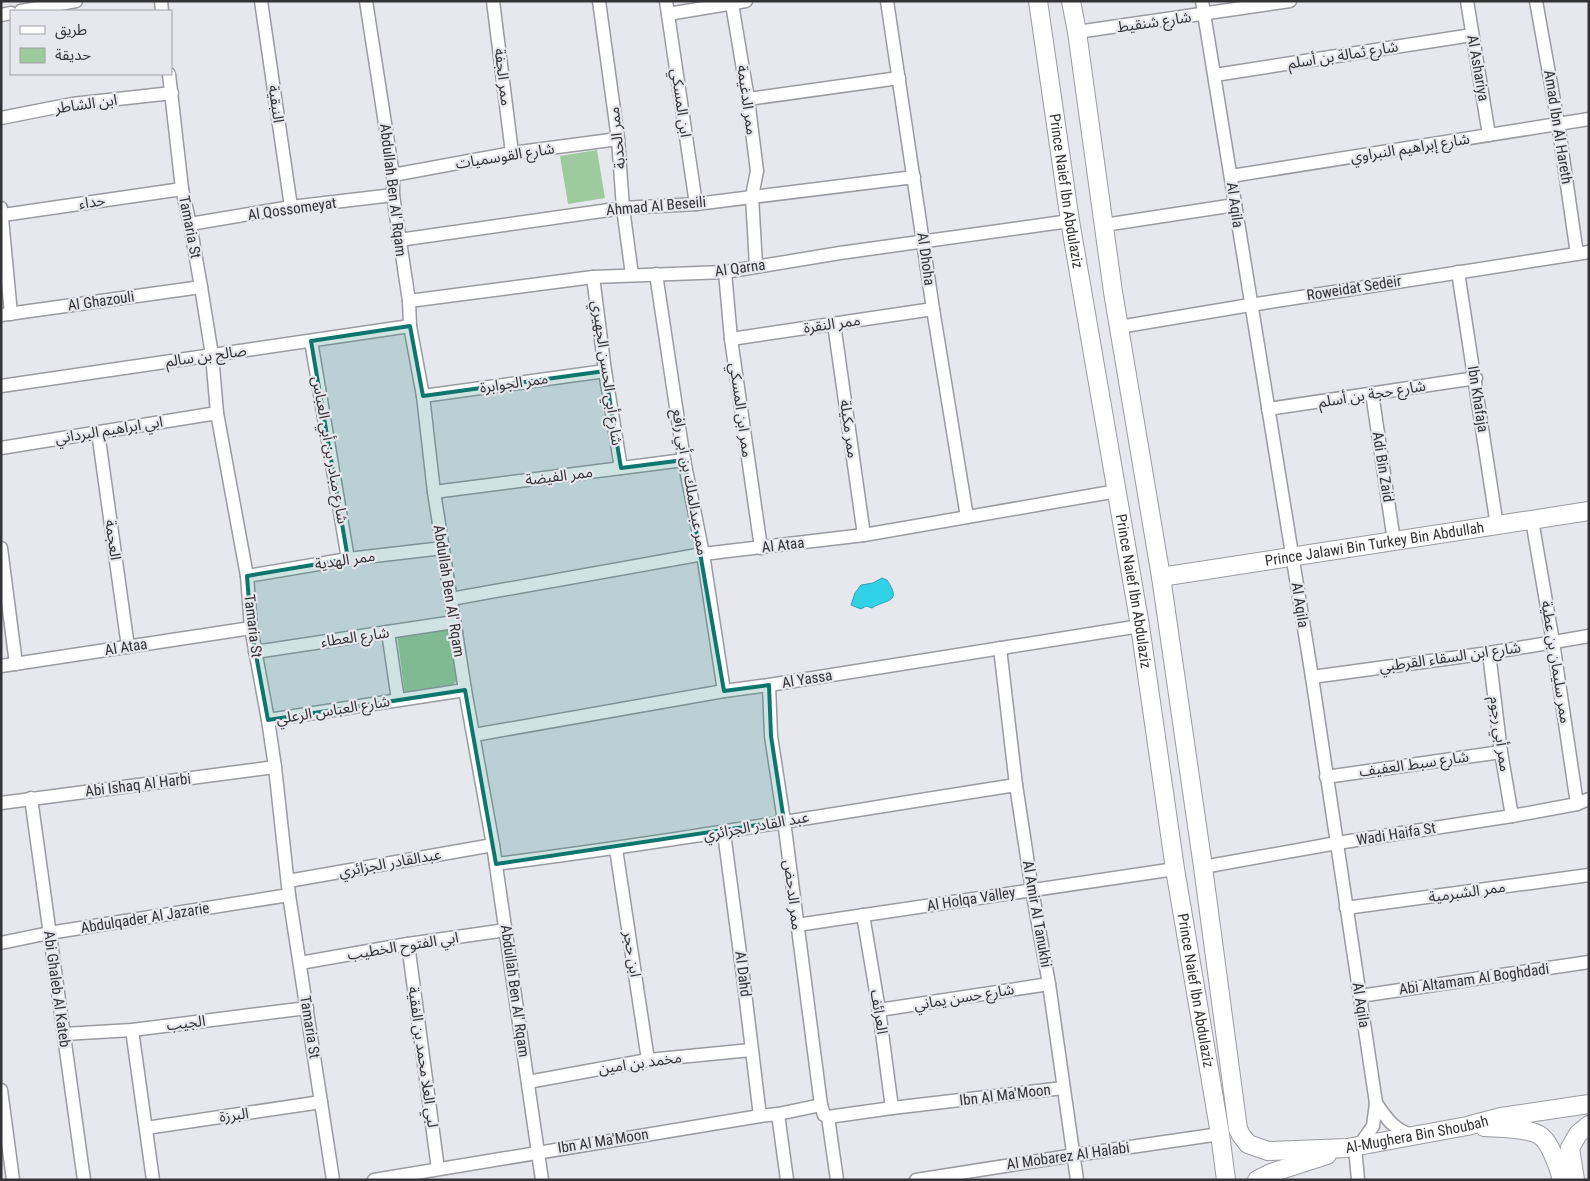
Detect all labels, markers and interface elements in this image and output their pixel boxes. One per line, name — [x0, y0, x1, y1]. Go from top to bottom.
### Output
street label: شارع شنقيط — [1116, 8, 1193, 39]
legend — [10, 10, 172, 75]
text: طريق — [55, 21, 87, 40]
street label: Al Ashariya — [1463, 34, 1493, 102]
street label: شارع ثمالة بن أسلم — [1287, 37, 1400, 76]
text: حديقة — [55, 46, 91, 64]
street label: ممر الجفة — [491, 47, 515, 107]
street label: ممر الدغيمة — [733, 64, 761, 136]
street label: ابن المسكي — [665, 67, 695, 139]
street label: Amad Ibn Al Hareth — [1540, 69, 1576, 185]
street label: النبقية — [264, 84, 288, 124]
street label: ابن الشاطر — [53, 91, 118, 117]
street label: ممر الحدبة — [605, 106, 629, 170]
street label: Prince Naief Ibn Abdulaziz — [1045, 112, 1087, 270]
street label: Abdullah Ben Al' Rqam — [376, 123, 410, 257]
street label: شارع إبراهيم النبراوي — [1349, 130, 1472, 169]
street label: شارع القوسميات — [454, 139, 556, 176]
street label: Al Aqila — [1223, 181, 1247, 229]
street label: حداء — [78, 191, 107, 213]
street label: Ahmad Al Beseili — [605, 193, 707, 219]
street label: Tamaria St — [175, 194, 205, 260]
street label: Al Qossomeyat — [247, 194, 337, 224]
street label: Al Dhoha — [913, 231, 939, 287]
street label: Al Qarna — [714, 256, 766, 280]
street label: Roweidat Sedeir — [1305, 272, 1403, 304]
street label: Al Ghazouli — [67, 287, 135, 315]
street label: شارع أبي الحسن الجهيري — [585, 299, 626, 447]
street label: ممر النقرة — [802, 311, 862, 337]
street label: صالح بن سالم — [164, 341, 248, 374]
street label: ممر ابن المسكي — [723, 361, 757, 459]
street label: Ibn Khafaja — [1464, 365, 1492, 433]
street label: ممر الجوابرة — [479, 369, 549, 397]
street label: شارع مبادر بن أبي العباس — [305, 375, 352, 526]
street label: شارع حجة بن أسلم — [1317, 377, 1428, 414]
street label: ممر مكيلة — [836, 399, 862, 459]
street label: ممر عبدالملك بن أبي رافع — [665, 407, 712, 557]
street label: ابي ابراهيم البرداني — [54, 413, 165, 450]
street label: Adi Bin Zaid — [1369, 430, 1397, 504]
street label: ممر الفيضة — [524, 463, 594, 489]
street label: Prince Naief Ibn Abdulaziz — [1112, 513, 1155, 670]
street label: Prince Jalawi Bin Turkey Bin Abdullah — [1264, 518, 1485, 570]
street label: العجمة — [101, 519, 125, 561]
street label: Abdullah Ben Al' Rqam — [430, 524, 468, 658]
street label: Al Ataa — [761, 533, 805, 557]
street label: ممر الهدية — [314, 547, 376, 573]
street label: Al Aqila — [1288, 581, 1312, 629]
street label: Tamaria St — [240, 593, 266, 659]
street label: ممر سليمان بن عطية — [1537, 599, 1575, 725]
street label: شارع العطاء — [320, 623, 391, 654]
street label: Al Ataa — [103, 635, 149, 659]
street label: شارع ابن السقاء القرطبي — [1378, 638, 1523, 679]
street label: Al Yassa — [780, 666, 834, 692]
street label: شارع العباس الرعلي — [275, 692, 392, 731]
street label: ممر أبي رجوم — [1483, 695, 1514, 773]
street label: شارع سبط العفيف — [1358, 747, 1471, 784]
street label: Abi Ishaq Al Harbi — [84, 770, 192, 800]
street label: عبد القادر الجزائري — [702, 808, 811, 847]
street label: Wadi Haifa St — [1355, 819, 1437, 849]
street label: عبدالقادر الجزائري — [337, 845, 443, 883]
street label: ممر الدحض — [780, 859, 806, 931]
street label: Al Amir Al Tanukhi — [1019, 859, 1055, 969]
street label: ممر الشبرمية — [1427, 878, 1507, 906]
street label: Al Holqa Valley — [926, 883, 1016, 915]
street label: Abdulqader Al Jazarie — [79, 899, 211, 937]
street label: Prince Naief Ibn Abdulaziz — [1174, 912, 1218, 1069]
street label: Abdullah Ben Al' Rqam — [497, 924, 533, 1058]
street label: ابي الفتوح الخطيب — [346, 928, 460, 967]
street label: ابن حجر — [619, 929, 645, 978]
street label: Abi Ghaleb Al Kateb — [40, 930, 74, 1048]
street label: Al Dahd — [731, 950, 755, 998]
street label: Abi Altamam Al Boghdadi — [1398, 960, 1550, 998]
street label: شارع حسن يماني — [913, 980, 1016, 1017]
street label: Al Aqila — [1349, 981, 1373, 1029]
street label: لبي العلا محمد بن الفقية — [402, 985, 442, 1129]
street label: العرائف — [867, 988, 891, 1036]
street label: Tamaria St — [296, 994, 324, 1060]
street label: الجيب — [166, 1012, 206, 1034]
street label: مخمد بن امين — [597, 1048, 683, 1078]
street label: Ibn Al Ma'Moon — [958, 1080, 1052, 1110]
street label: البرزة — [218, 1104, 250, 1126]
street label: Al-Mughera Bin Shoubah — [1344, 1112, 1490, 1157]
street label: Ibn Al Ma'Moon — [556, 1125, 650, 1157]
street label: Al Mobarez Al Halabi — [1005, 1138, 1131, 1174]

